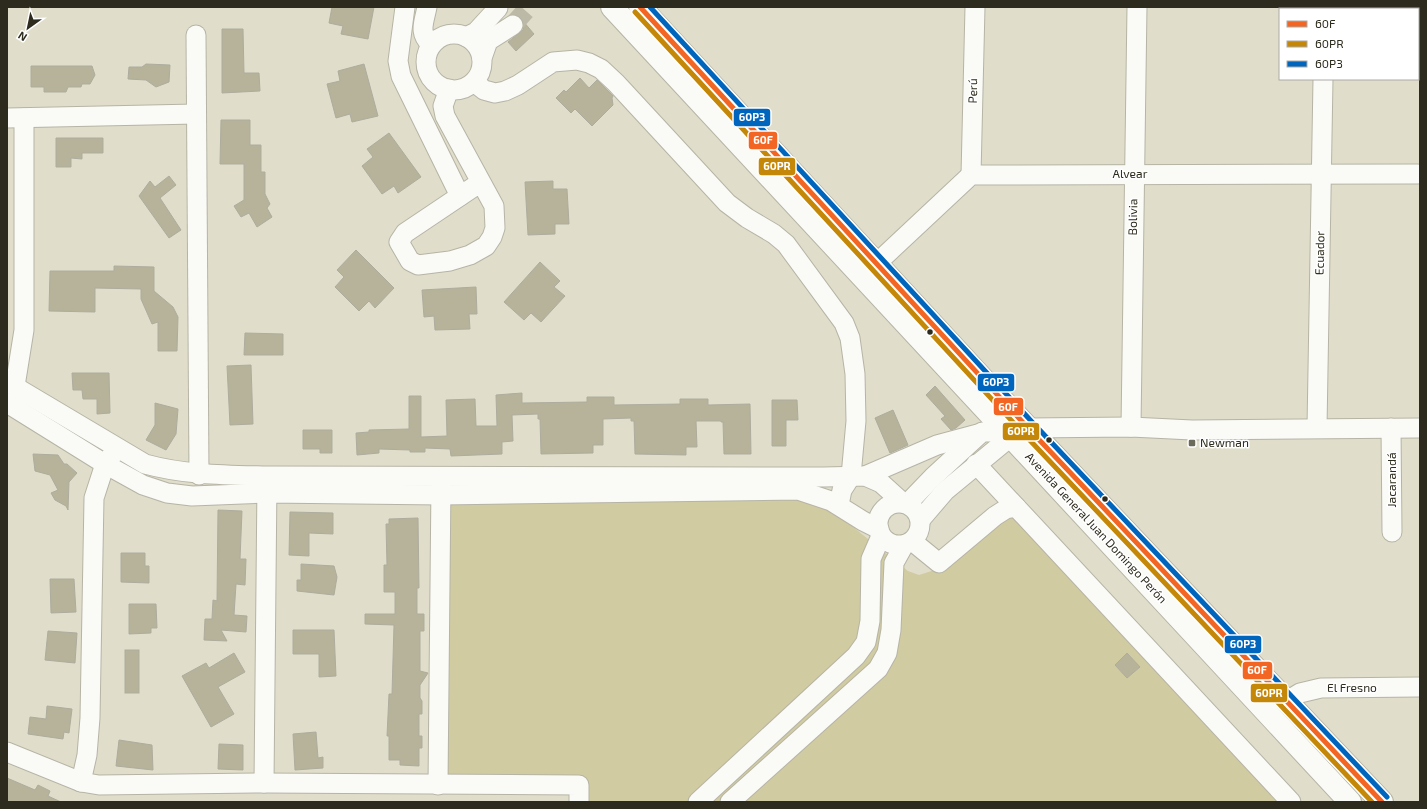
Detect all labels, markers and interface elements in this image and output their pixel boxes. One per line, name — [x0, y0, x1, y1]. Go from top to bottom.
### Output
north arrow — [8, 8, 48, 48]
legend — [1279, 8, 1419, 80]
text: 60F — [1315, 16, 1336, 30]
text: N — [15, 29, 29, 44]
text: 60PR — [1315, 36, 1344, 50]
text: 60P3 — [1315, 56, 1343, 70]
street label: Perú — [965, 78, 979, 104]
line badge: 60P3 — [733, 108, 771, 127]
text: 60P3 — [739, 110, 765, 123]
line badge: 60F — [748, 131, 778, 150]
text: 60F — [753, 133, 773, 146]
line badge: 60PR — [758, 157, 796, 176]
text: 60PR — [763, 159, 791, 172]
street label: Alvear — [1113, 166, 1148, 180]
street label: Bolivia — [1125, 198, 1139, 235]
street label: Ecuador — [1312, 230, 1326, 275]
unlabelled marker — [925, 327, 935, 337]
line badge: 60P3 — [977, 373, 1015, 392]
text: 60P3 — [983, 375, 1009, 388]
line badge: 60F — [993, 397, 1024, 416]
text: 60F — [998, 400, 1018, 413]
line badge: 60PR — [1002, 422, 1040, 441]
text: 60PR — [1007, 424, 1035, 437]
unlabelled marker — [1044, 435, 1054, 445]
place label: Newman — [1200, 435, 1249, 449]
marker: Newman — [1187, 438, 1197, 448]
street label: Avenida General Juan Domingo Perón — [1023, 449, 1170, 606]
street label: Jacarandá — [1384, 453, 1398, 507]
unlabelled marker — [1100, 494, 1110, 504]
line badge: 60P3 — [1224, 635, 1262, 654]
text: 60P3 — [1230, 637, 1256, 650]
line badge: 60F — [1242, 661, 1273, 680]
text: 60F — [1247, 663, 1267, 676]
street label: El Fresno — [1327, 680, 1377, 694]
line badge: 60PR — [1250, 683, 1288, 703]
text: 60PR — [1255, 686, 1283, 699]

